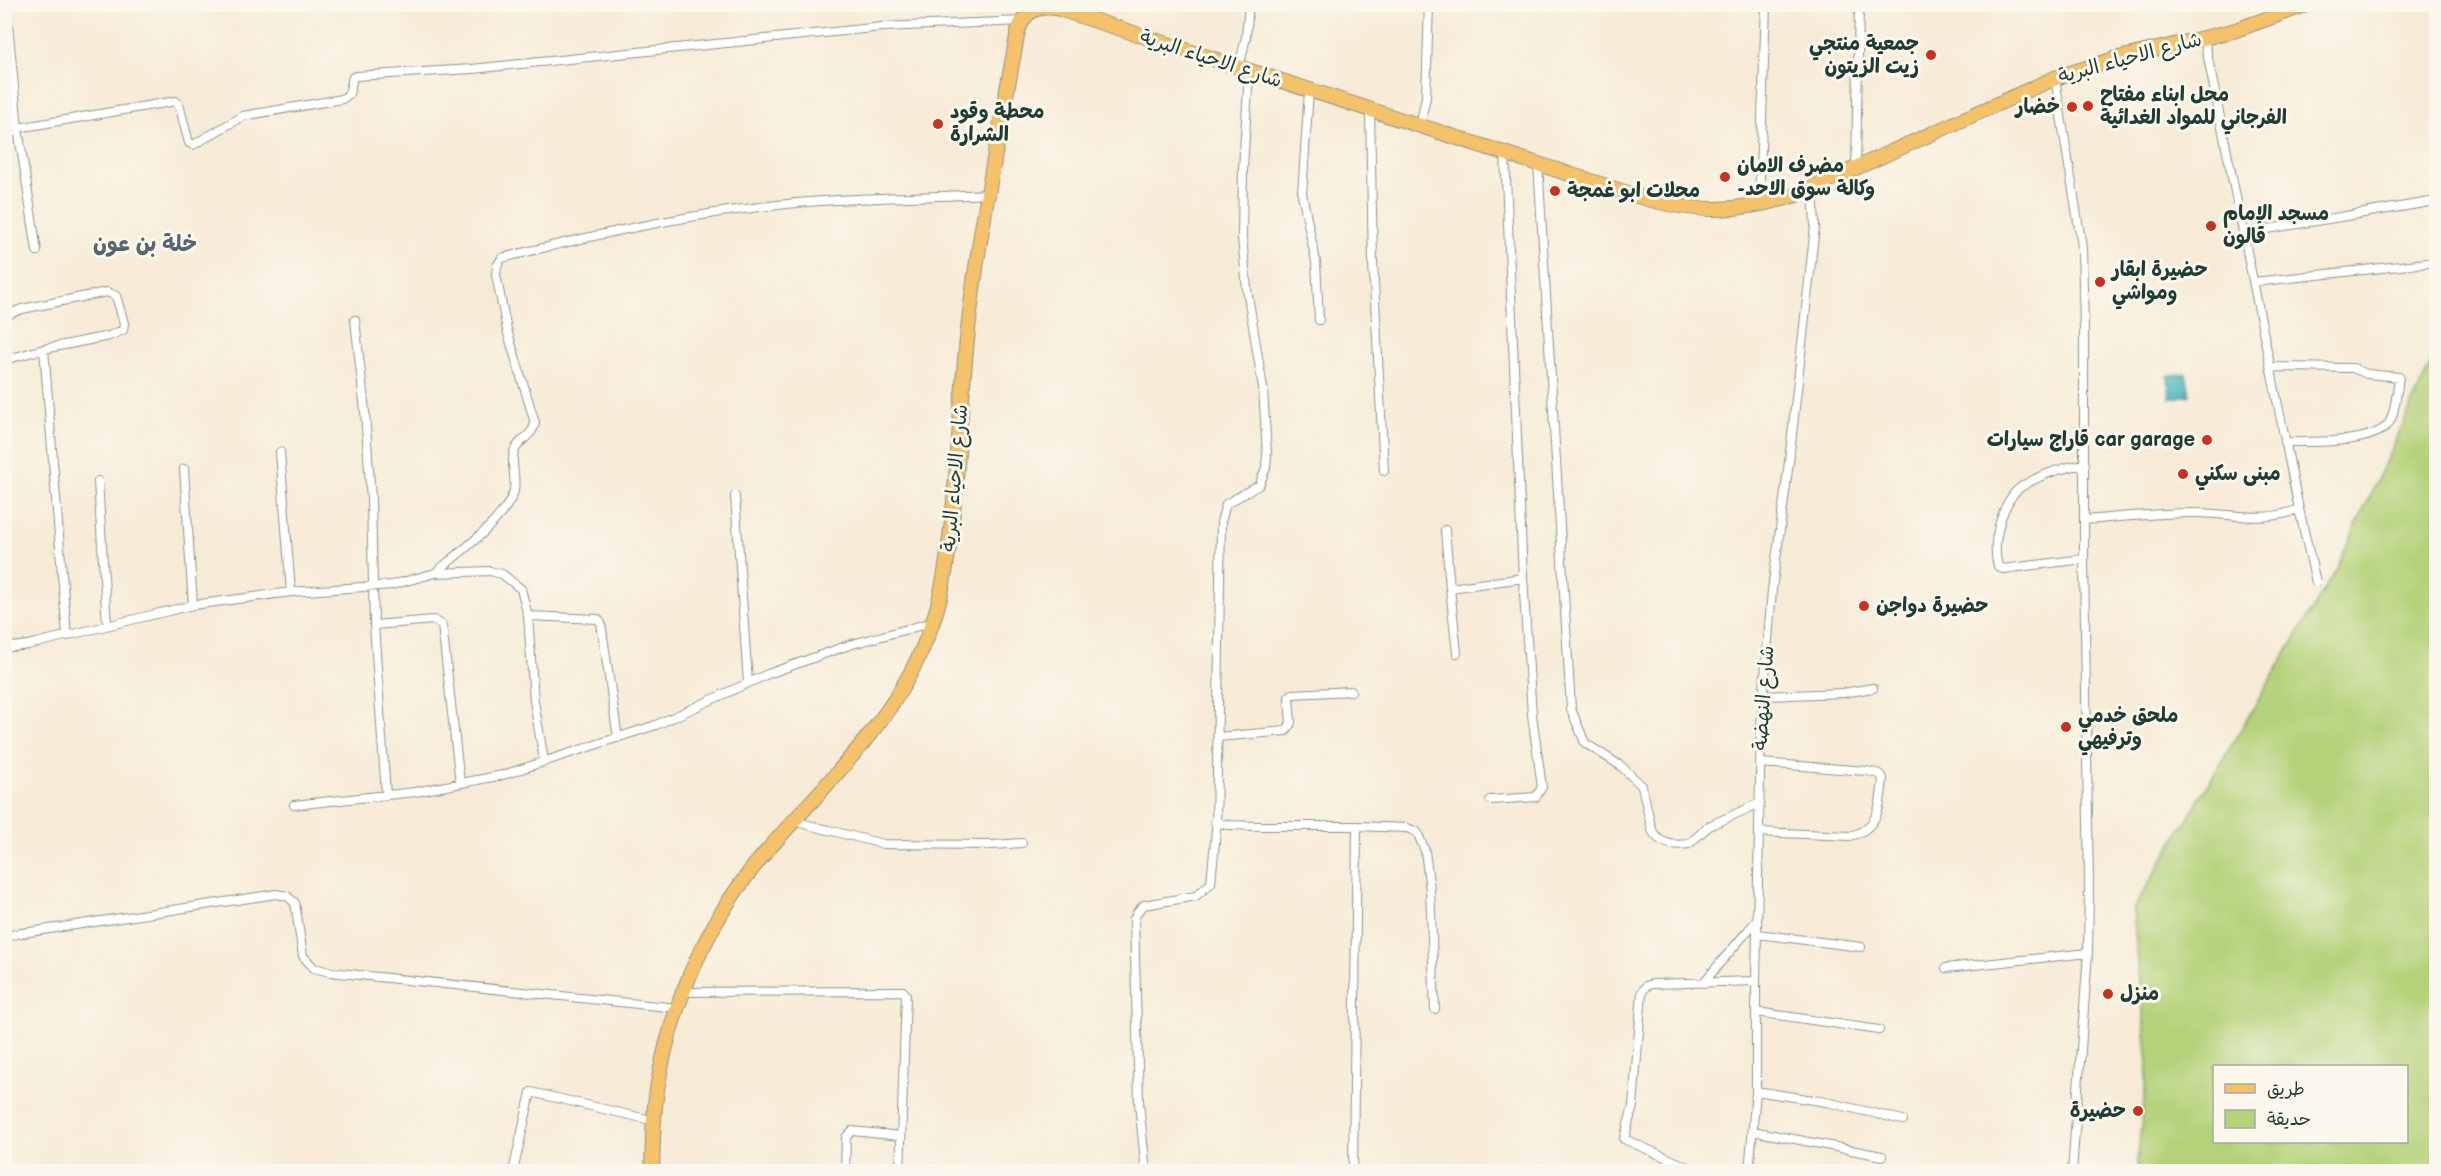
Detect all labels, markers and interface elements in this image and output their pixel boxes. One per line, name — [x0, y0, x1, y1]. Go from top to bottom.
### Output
street label: شارع الاحياء البرية — [1137, 25, 1285, 94]
street label: شارع الاحياء البرية — [2055, 27, 2205, 90]
place label: جمعية منتجي زيت الزيتون — [1809, 32, 1919, 80]
marker: جمعية منتجي زيت الزيتون — [1924, 48, 1938, 62]
place label: محل ابناء مفتاح الفرجاني للمواد الغدائية — [2100, 83, 2287, 135]
place label: خضار — [2014, 95, 2060, 119]
marker: محل ابناء مفتاح الفرجاني للمواد الغدائية — [2081, 99, 2095, 113]
place label: محطة وقود الشرارة — [950, 100, 1044, 147]
marker: خضار — [2065, 100, 2079, 114]
marker: محطة وقود الشرارة — [931, 117, 945, 131]
place label: مضرف الامان -وكالة سوق الاحد — [1737, 154, 1875, 201]
marker: مضرف الامان -وكالة سوق الاحد — [1718, 170, 1732, 184]
place label: محلات ابو غمجة — [1567, 179, 1700, 203]
marker: محلات ابو غمجة — [1548, 184, 1562, 198]
place label: مسجد الإمام قالون — [2223, 202, 2329, 250]
marker: مسجد الإمام قالون — [2204, 219, 2218, 233]
district label: خلة بن عون — [93, 231, 197, 258]
place label: حضيرة ابقار ومواشي — [2110, 258, 2208, 310]
marker: حضيرة ابقار ومواشي — [2093, 275, 2107, 289]
street label: شارع الاحياء البرية — [937, 403, 974, 553]
place label: قاراج سيارات car garage — [1987, 428, 2195, 452]
marker: قاراج سيارات car garage — [2200, 433, 2214, 447]
place label: مبنى سكني — [2195, 462, 2281, 491]
marker: مبنى سكني — [2176, 467, 2190, 481]
place label: حضيرة دواجن — [1876, 594, 1988, 618]
marker: حضيرة دواجن — [1857, 599, 1871, 613]
street label: شارع النهضة — [1748, 645, 1781, 751]
place label: ملحق خدمي وترفيهي — [2078, 704, 2178, 756]
marker: ملحق خدمي وترفيهي — [2059, 720, 2073, 734]
place label: منزل — [2120, 982, 2159, 1006]
marker: منزل — [2101, 987, 2115, 1001]
legend — [2213, 1065, 2408, 1143]
text: طريق — [2267, 1079, 2305, 1100]
place label: حضيرة — [2070, 1099, 2126, 1123]
marker: حضيرة — [2131, 1104, 2145, 1118]
text: حديقة — [2267, 1109, 2311, 1130]

